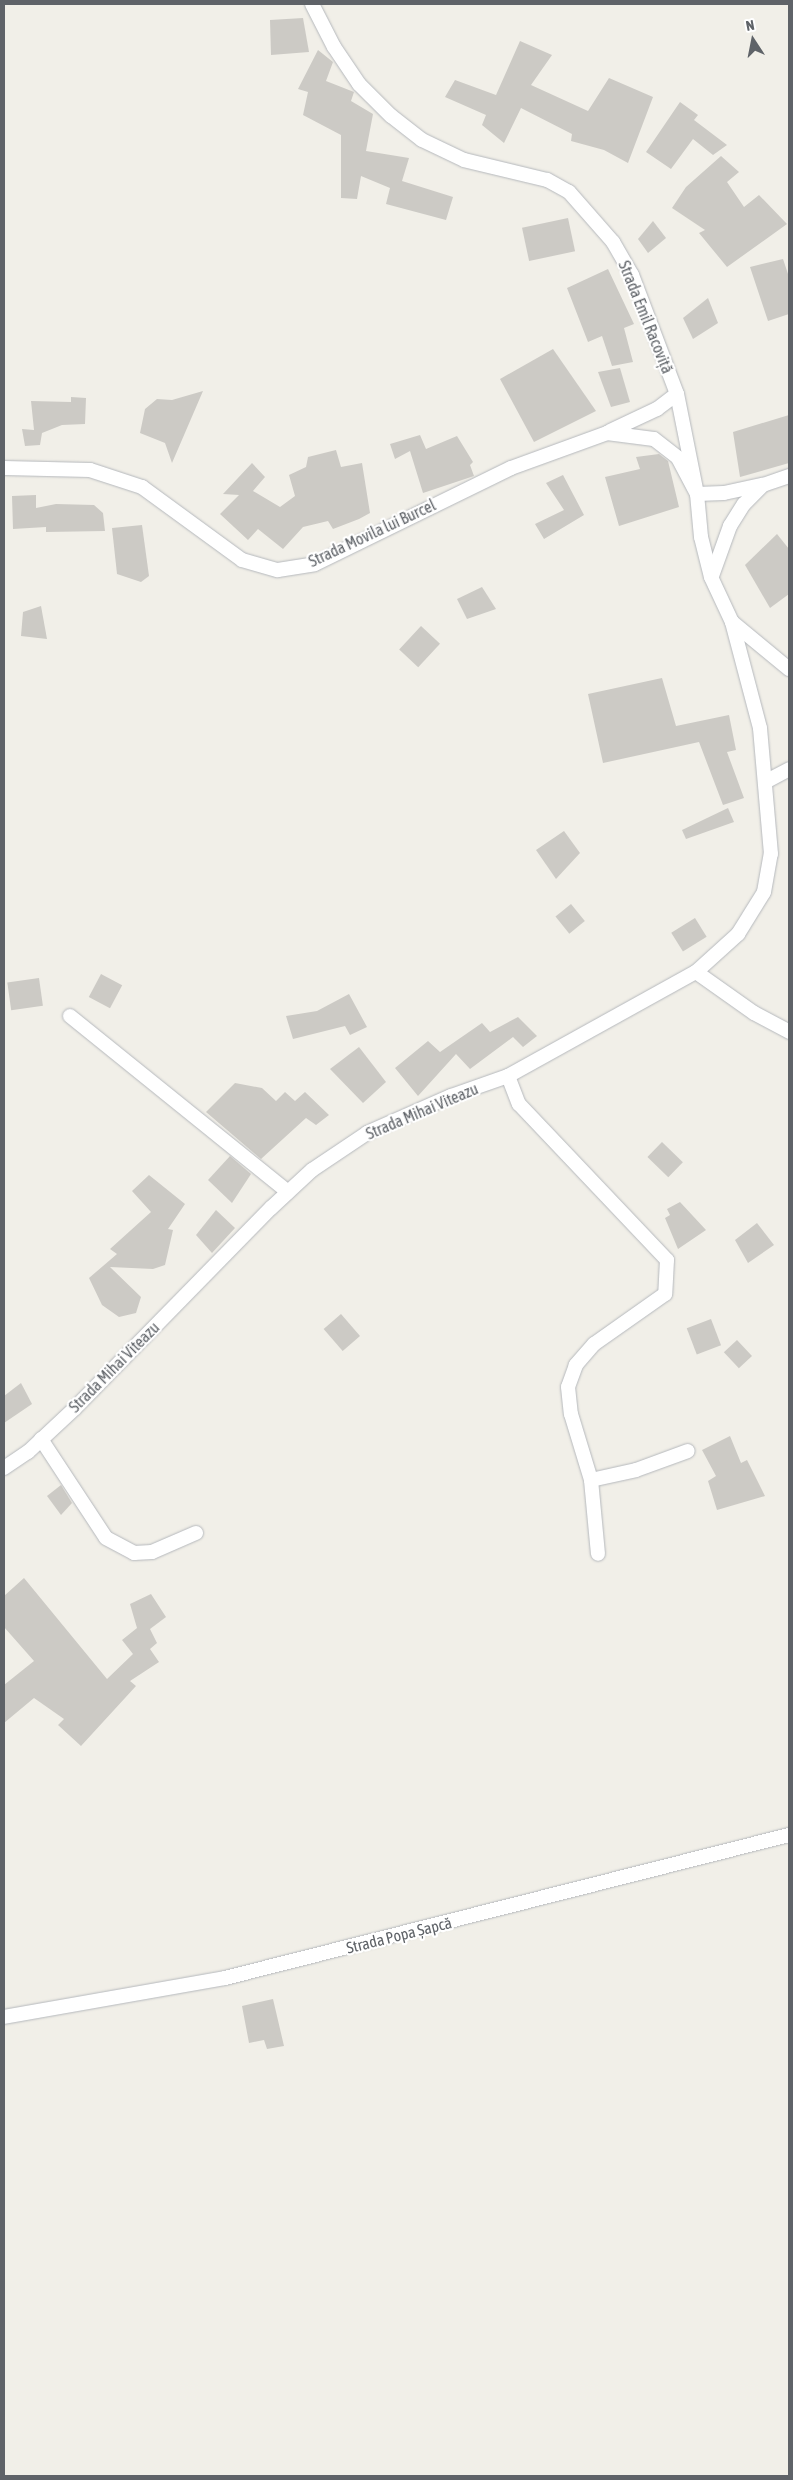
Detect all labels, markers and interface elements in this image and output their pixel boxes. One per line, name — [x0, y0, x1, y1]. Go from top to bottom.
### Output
north arrow — [728, 15, 778, 65]
text: N — [745, 17, 756, 34]
street label: Strada Emil Racoviță — [615, 258, 677, 376]
street label: Strada Movila lui Burcel — [305, 495, 439, 571]
street label: Strada Mihai Viteazu — [363, 1079, 481, 1143]
street label: Strada Mihai Viteazu — [65, 1318, 163, 1416]
street label: Strada Popa Șapcă — [344, 1913, 454, 1957]

